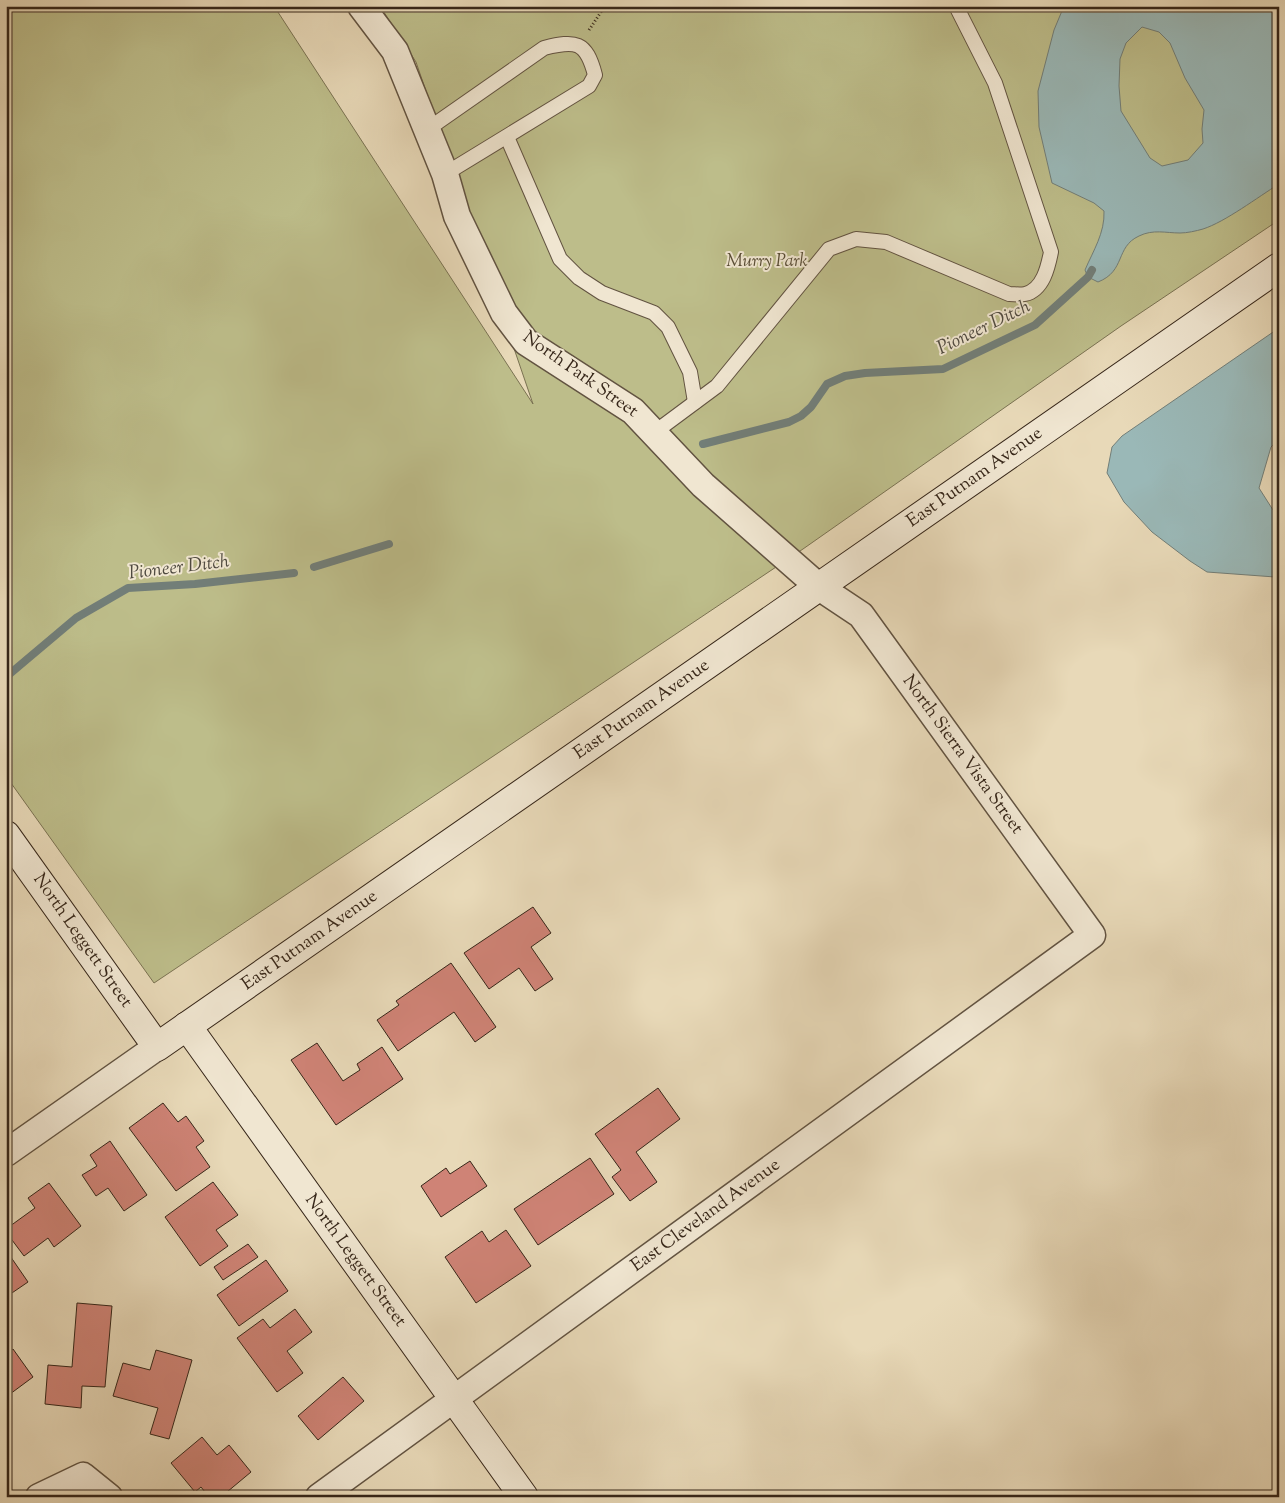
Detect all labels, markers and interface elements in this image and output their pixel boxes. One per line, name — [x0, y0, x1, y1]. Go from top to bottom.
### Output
park label: Murry Park — [726, 249, 808, 275]
water label: Pioneer Ditch — [933, 293, 1036, 362]
street label: North Park Street — [517, 325, 643, 425]
street label: East Putnam Avenue — [902, 421, 1048, 535]
water label: Pioneer Ditch — [127, 548, 231, 588]
street label: East Putnam Avenue — [569, 653, 715, 767]
street label: North Sierra Vista Street — [895, 670, 1029, 840]
street label: North Leggett Street — [26, 868, 138, 1014]
street label: East Putnam Avenue — [237, 884, 383, 998]
street label: East Cleveland Avenue — [626, 1153, 786, 1279]
street label: North Leggett Street — [298, 1189, 412, 1333]

